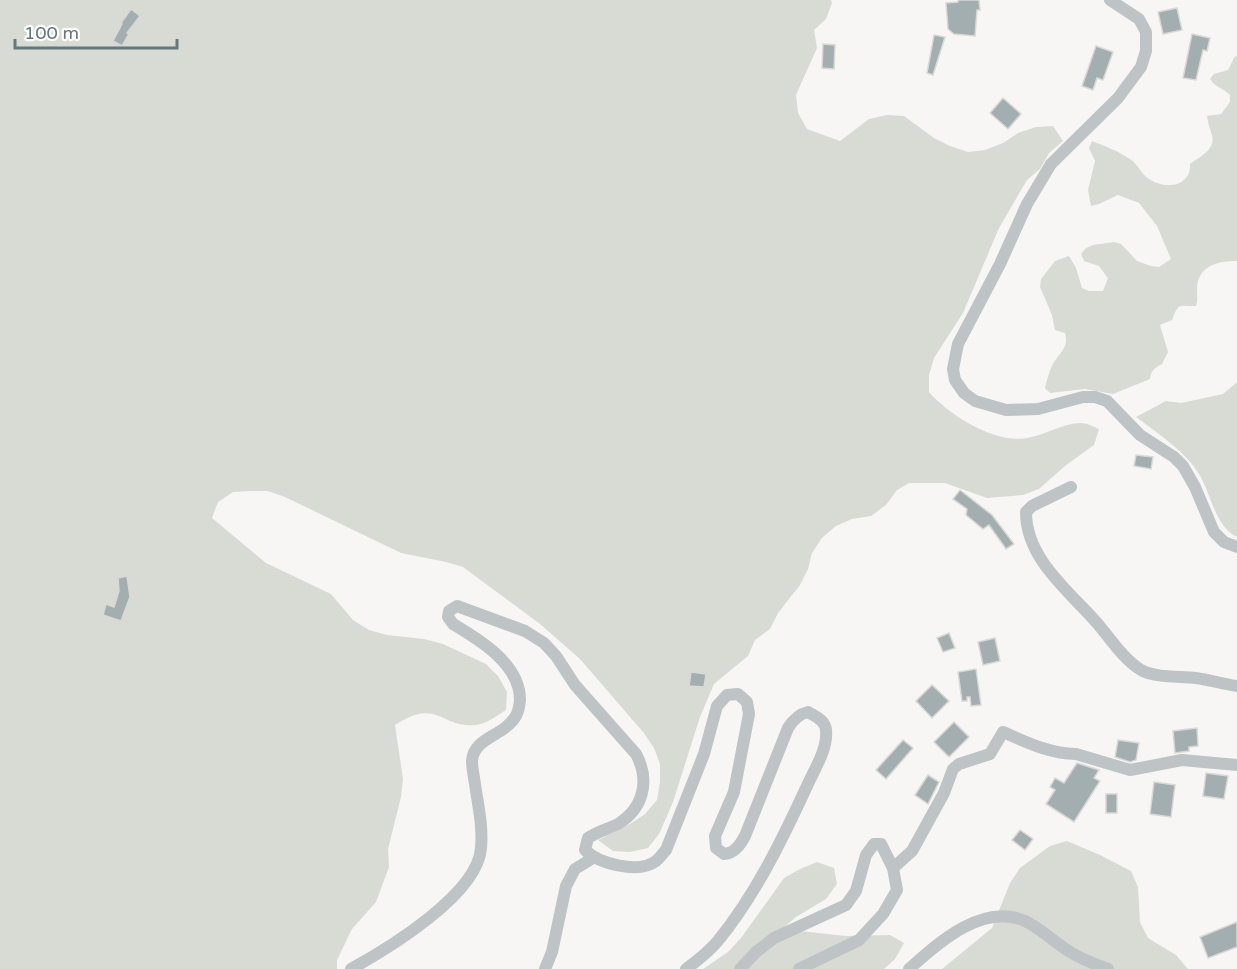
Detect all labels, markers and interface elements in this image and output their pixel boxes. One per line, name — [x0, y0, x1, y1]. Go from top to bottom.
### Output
scale bar — [15, 12, 177, 50]
text: 100 m — [24, 22, 79, 44]

